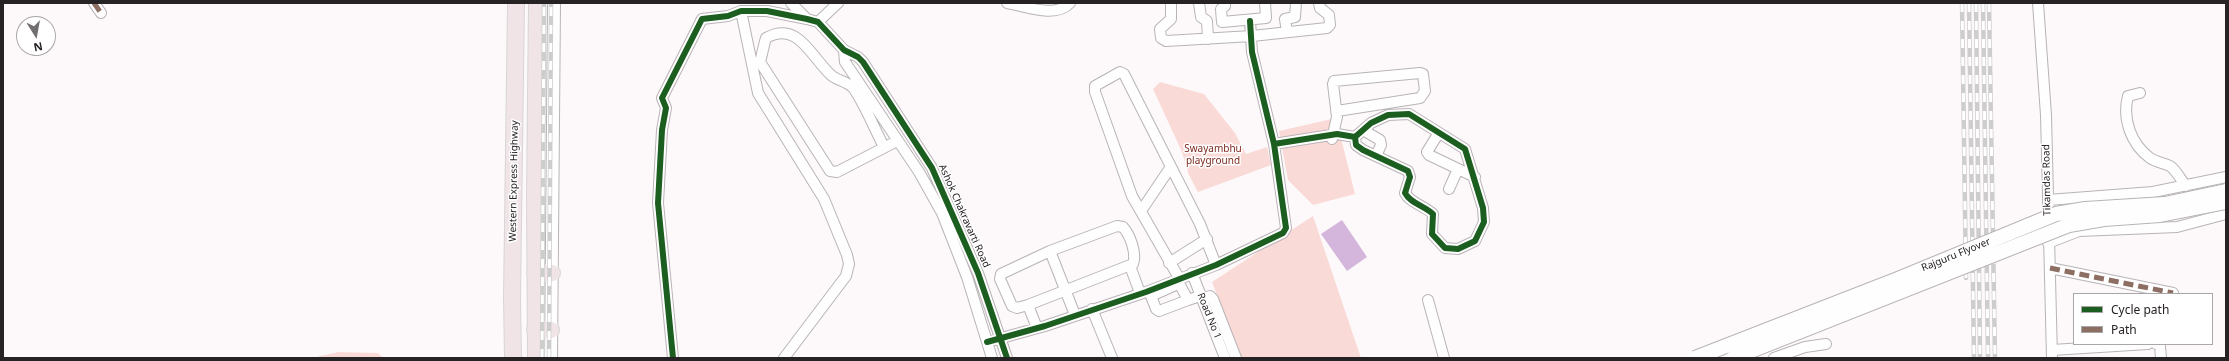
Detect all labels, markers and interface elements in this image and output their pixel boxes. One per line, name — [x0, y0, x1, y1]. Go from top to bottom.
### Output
north arrow — [16, 16, 56, 56]
text: N — [32, 39, 44, 56]
street label: Western Express Highway — [507, 120, 521, 242]
park label: Swayambhu playground — [1184, 143, 1242, 166]
street label: Tikamdas Road — [2040, 144, 2054, 216]
street label: Ashok Chakravarti Road — [936, 162, 992, 270]
street label: Rajguru Flyover — [1920, 236, 1992, 274]
street label: Road No 1 — [1194, 291, 1224, 341]
legend — [2073, 293, 2213, 345]
text: Cycle path — [2111, 301, 2169, 318]
text: Path — [2111, 321, 2137, 338]

